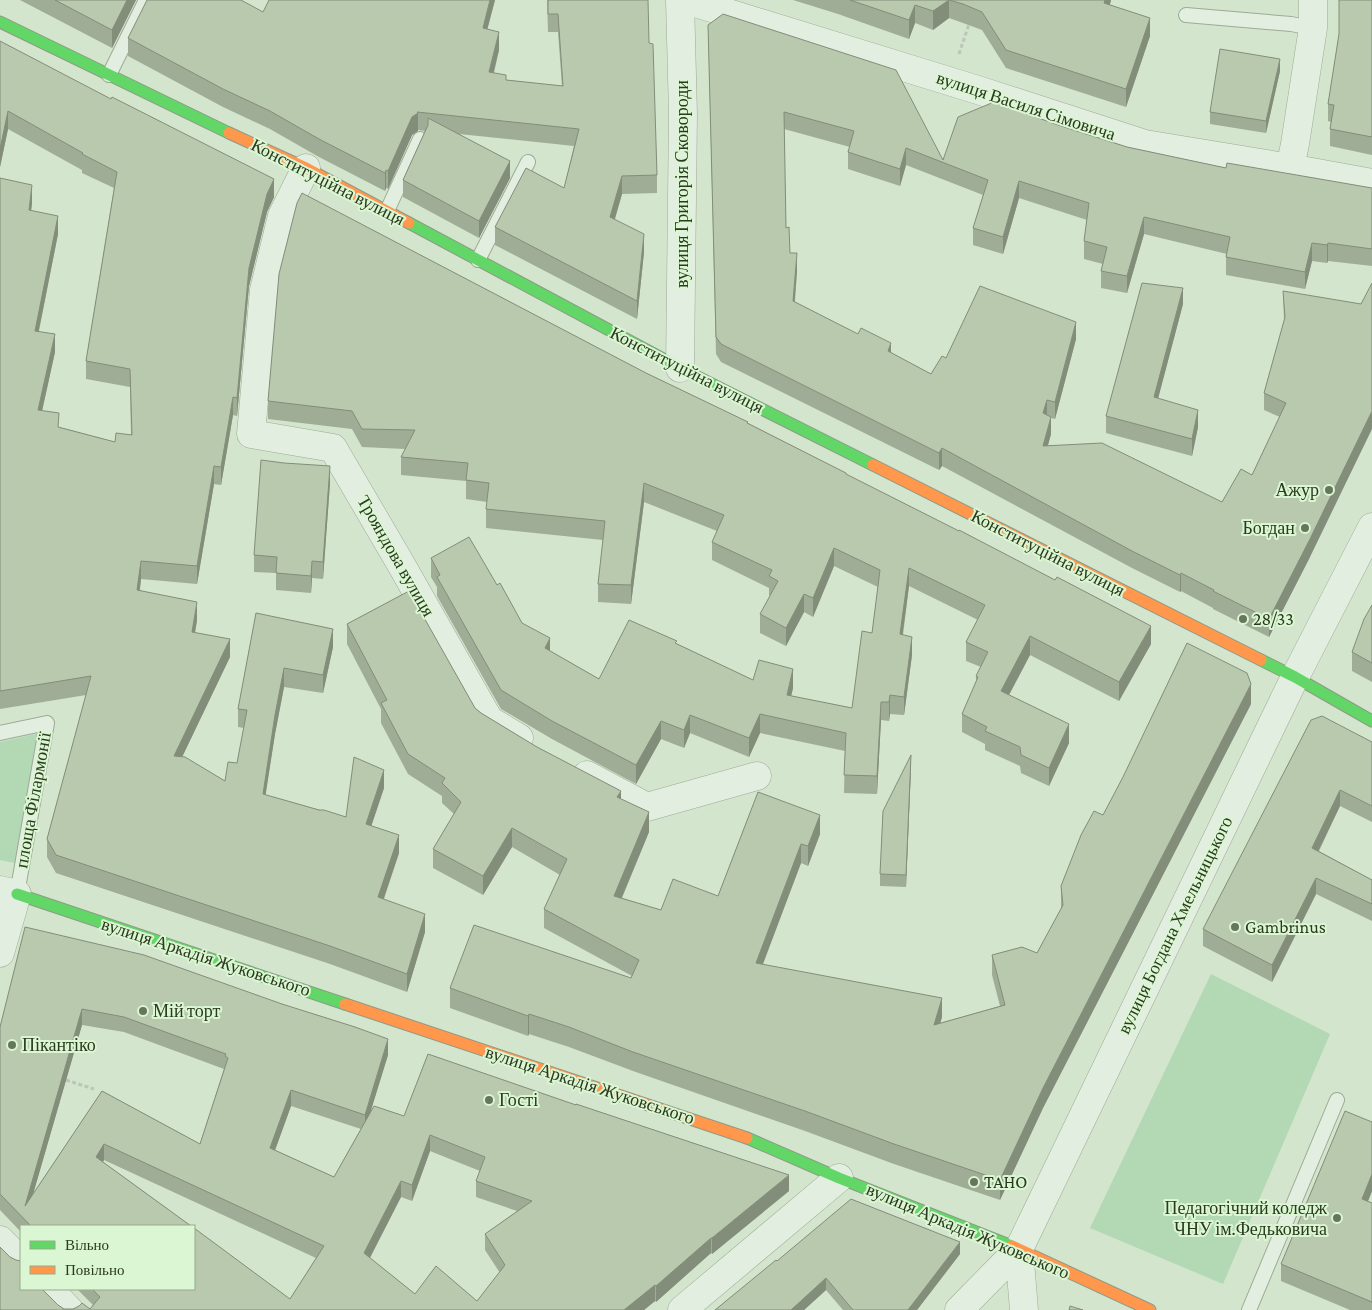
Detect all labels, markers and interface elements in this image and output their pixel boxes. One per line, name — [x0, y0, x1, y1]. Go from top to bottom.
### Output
street label: вулиця Василя Сімовича — [934, 68, 1118, 144]
street label: вулиця Григорія Сковороди — [672, 80, 692, 288]
street label: Конституційна вулиця — [248, 135, 408, 229]
street label: Конституційна вулиця — [607, 323, 767, 417]
place label: Ажур — [1276, 480, 1319, 500]
marker: Ажур — [1323, 484, 1335, 496]
street label: Трояндова вулиця — [353, 492, 439, 620]
street label: Конституційна вулиця — [968, 506, 1128, 600]
place label: Богдан — [1242, 518, 1295, 538]
marker: Богдан — [1299, 522, 1311, 534]
place label: 28/33 — [1253, 609, 1294, 629]
marker: 28/33 — [1237, 613, 1249, 625]
street label: площа Філармонії — [11, 730, 55, 870]
street label: вулиця Богдана Хмельницького — [1114, 813, 1236, 1037]
street label: вулиця Аркадія Жуковського — [99, 914, 313, 1000]
place label: Gambrinus — [1245, 917, 1326, 937]
marker: Gambrinus — [1229, 921, 1241, 933]
place label: Мій торт — [153, 1001, 220, 1021]
marker: Мій торт — [137, 1005, 149, 1017]
place label: Пікантіко — [22, 1035, 96, 1055]
marker: Пікантіко — [6, 1039, 18, 1051]
street label: вулиця Аркадія Жуковського — [483, 1042, 697, 1128]
place label: Гості — [499, 1090, 538, 1110]
marker: Гості — [483, 1094, 495, 1106]
place label: TAHO — [984, 1172, 1027, 1192]
marker: TAHO — [968, 1176, 980, 1188]
street label: вулиця Аркадія Жуковського — [863, 1179, 1073, 1283]
place label: Педагогічний коледж ЧНУ ім.Федьковича — [1165, 1198, 1328, 1239]
marker: Педагогічний коледж ЧНУ ім.Федьковича — [1331, 1212, 1343, 1224]
legend — [20, 1225, 195, 1290]
text: Вільно — [65, 1237, 109, 1253]
text: Повільно — [65, 1262, 124, 1278]

